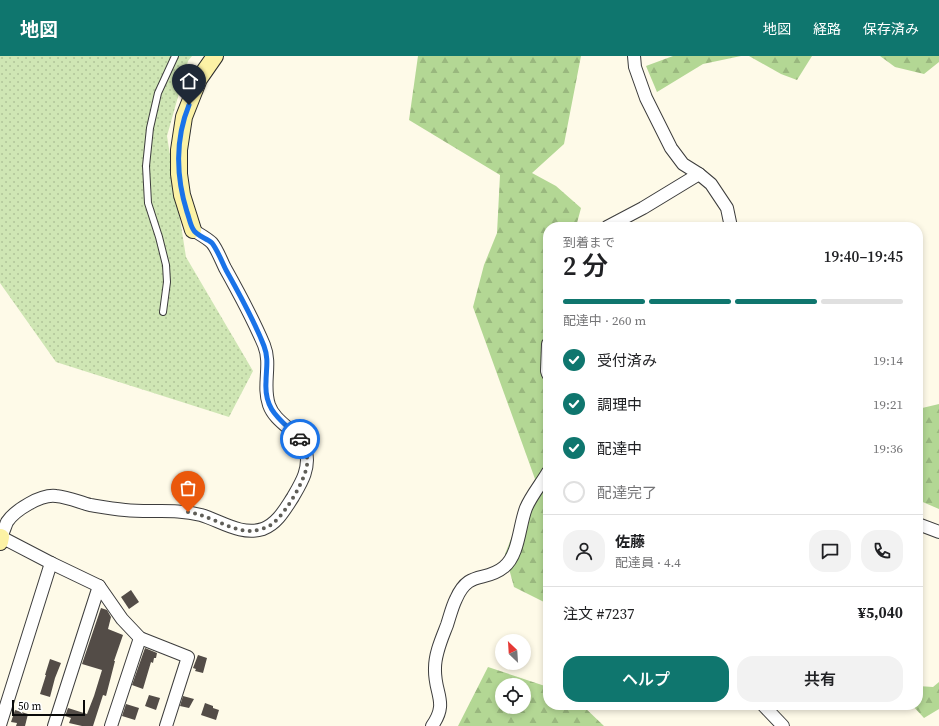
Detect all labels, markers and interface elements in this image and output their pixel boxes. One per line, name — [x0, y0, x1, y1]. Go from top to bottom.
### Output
text: 地図 — [20, 16, 58, 42]
text: 地図 — [763, 19, 791, 39]
text: 経路 — [813, 19, 841, 39]
text: 保存済み — [863, 19, 919, 39]
pin — [172, 64, 206, 105]
icon: home — [178, 70, 200, 92]
text: 到着まで — [563, 234, 615, 251]
text: 19:40–19:45 — [824, 246, 903, 267]
text: 2 分 — [563, 248, 608, 284]
text: 配達中 · 260 m — [563, 312, 646, 329]
icon: check — [563, 349, 585, 371]
text: 受付済み — [597, 350, 657, 371]
text: 19:14 — [873, 352, 903, 369]
icon: check — [563, 393, 585, 415]
text: 調理中 — [597, 394, 642, 415]
text: 19:21 — [873, 396, 903, 413]
courier — [280, 419, 320, 459]
icon: car — [289, 428, 311, 450]
icon: check — [563, 437, 585, 459]
text: 配達中 — [597, 438, 642, 459]
text: 19:36 — [873, 440, 903, 457]
pin — [171, 471, 205, 512]
icon: bag — [177, 477, 199, 499]
text: 配達完了 — [597, 482, 657, 503]
button: person — [563, 530, 605, 572]
button: chat — [809, 530, 851, 572]
button: phone — [861, 530, 903, 572]
text: 佐藤 — [615, 531, 645, 552]
text: 配達員 · 4.4 — [615, 554, 681, 571]
text: ¥5,040 — [858, 602, 903, 623]
text: 注文 #7237 — [563, 603, 634, 624]
north arrow — [495, 634, 531, 670]
map controls — [495, 634, 531, 714]
button: ヘルプ — [563, 656, 729, 702]
button: 共有 — [737, 656, 903, 702]
button: locate — [495, 678, 531, 714]
scale bar — [12, 698, 85, 717]
text: 50 m — [18, 699, 41, 714]

